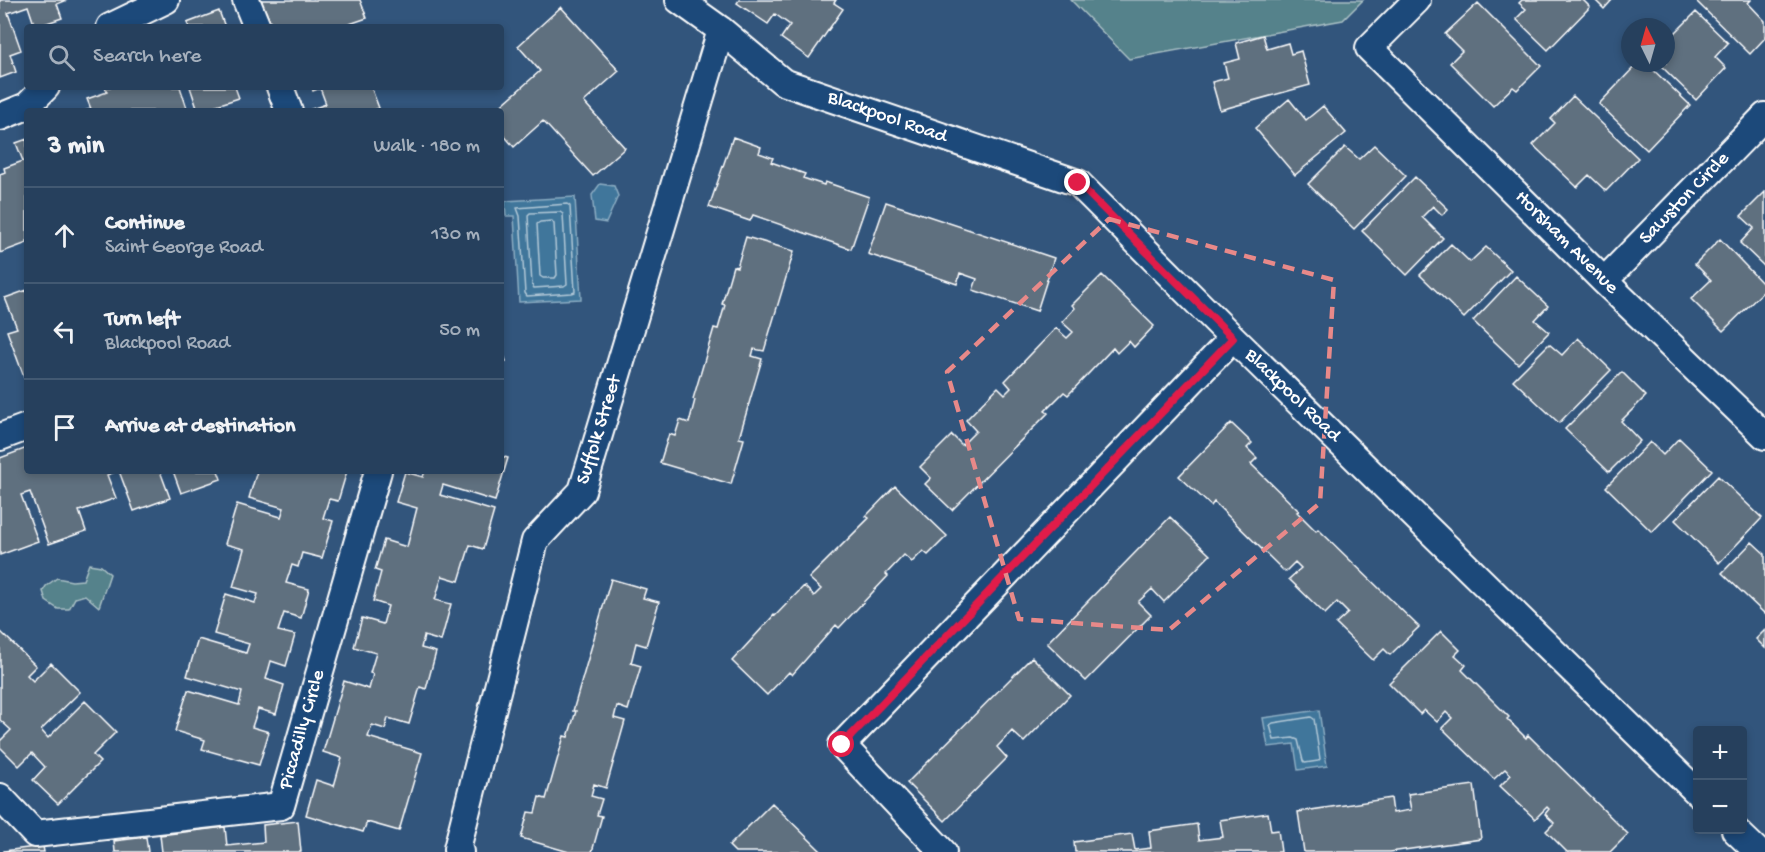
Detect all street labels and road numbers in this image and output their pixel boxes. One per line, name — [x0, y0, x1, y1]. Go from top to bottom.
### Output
street label: Blackpool Road — [823, 86, 952, 150]
street label: Sawston Circle — [1635, 147, 1735, 250]
street label: Horsham Avenue — [1509, 186, 1623, 300]
street label: Blackpool Road — [1238, 344, 1347, 449]
street label: Suffolk Street — [573, 371, 628, 487]
street label: Piccadilly Circle — [275, 667, 331, 793]

